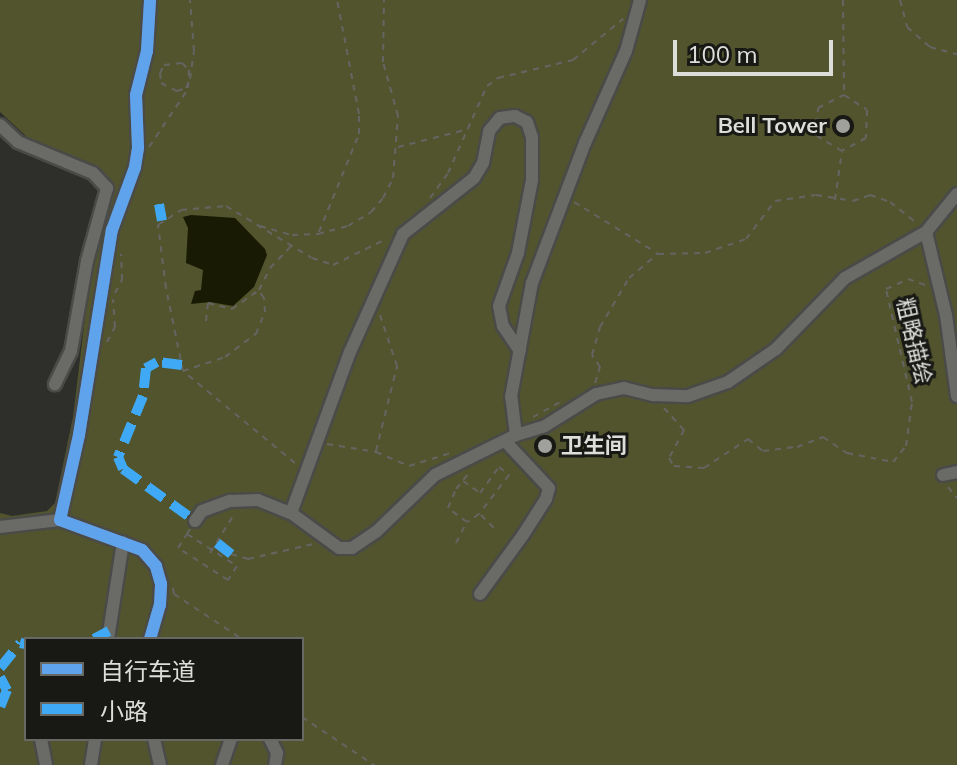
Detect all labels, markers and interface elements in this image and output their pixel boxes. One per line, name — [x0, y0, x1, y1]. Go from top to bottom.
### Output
scale bar — [677, 24, 837, 74]
text: 100 m — [687, 39, 758, 69]
place label: Bell Tower — [718, 113, 827, 139]
marker: Bell Tower — [834, 117, 852, 135]
street label: 粗略描绘 — [891, 295, 937, 387]
place label: 卫生间 — [561, 433, 627, 459]
marker: 卫生间 — [536, 437, 554, 455]
legend — [24, 637, 304, 741]
text: 自行车道 — [100, 656, 196, 686]
text: 小路 — [100, 696, 148, 726]

